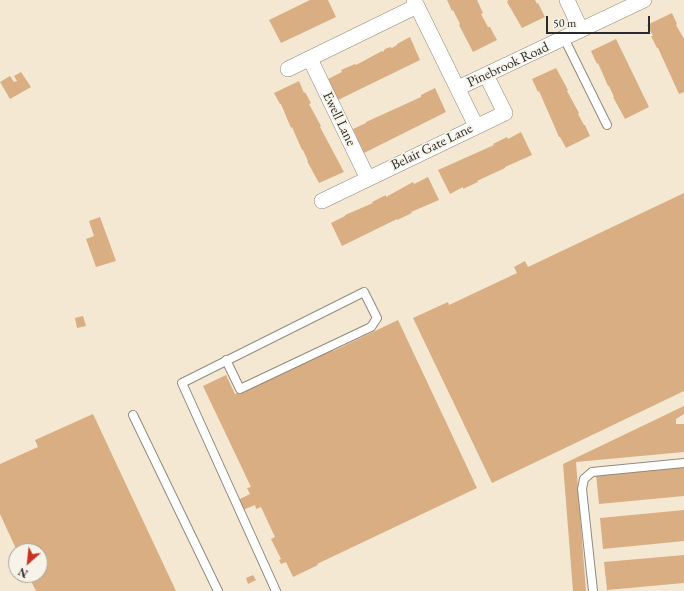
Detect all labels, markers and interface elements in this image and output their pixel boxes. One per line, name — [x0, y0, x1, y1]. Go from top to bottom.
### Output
scale bar — [548, 8, 652, 34]
text: 50 m — [553, 15, 576, 31]
street label: Pinebrook Road — [464, 39, 552, 91]
street label: Ewell Lane — [319, 89, 359, 149]
street label: Belair Gate Lane — [389, 120, 475, 174]
north arrow — [8, 543, 48, 583]
text: N — [16, 565, 30, 581]

